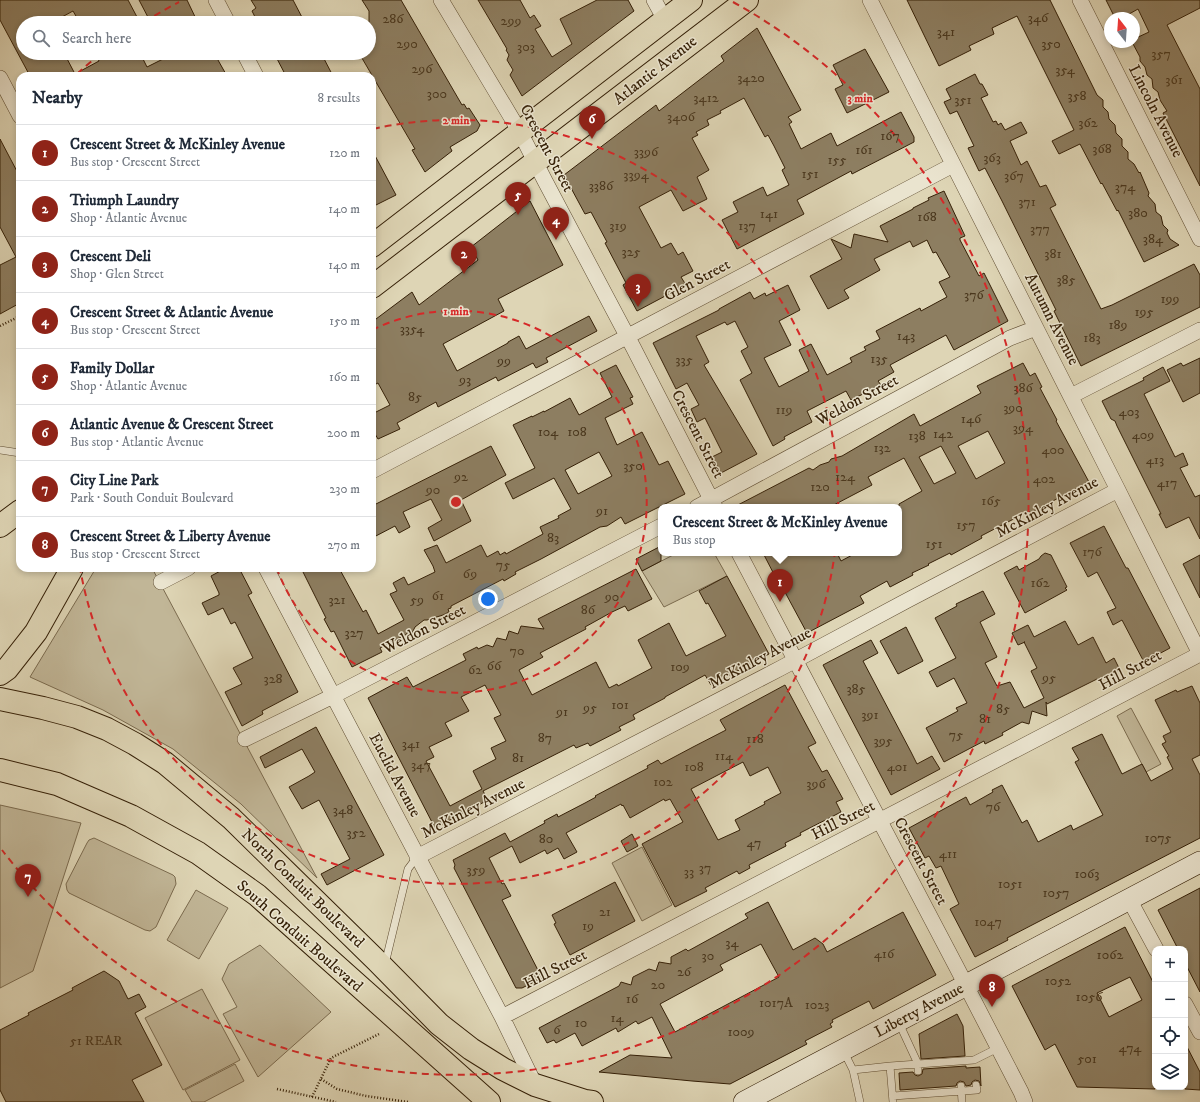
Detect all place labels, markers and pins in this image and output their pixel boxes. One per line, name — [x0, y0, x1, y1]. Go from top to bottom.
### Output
pin: 6 — [579, 106, 605, 139]
pin: 5 — [505, 182, 531, 215]
pin: 4 — [543, 207, 569, 240]
pin: 2 — [451, 241, 477, 274]
pin: 3 — [625, 274, 651, 307]
centre of rings — [449, 495, 463, 509]
pin: 1 — [767, 569, 793, 602]
pin: 7 — [15, 864, 41, 897]
pin: 8 — [979, 974, 1005, 1007]

